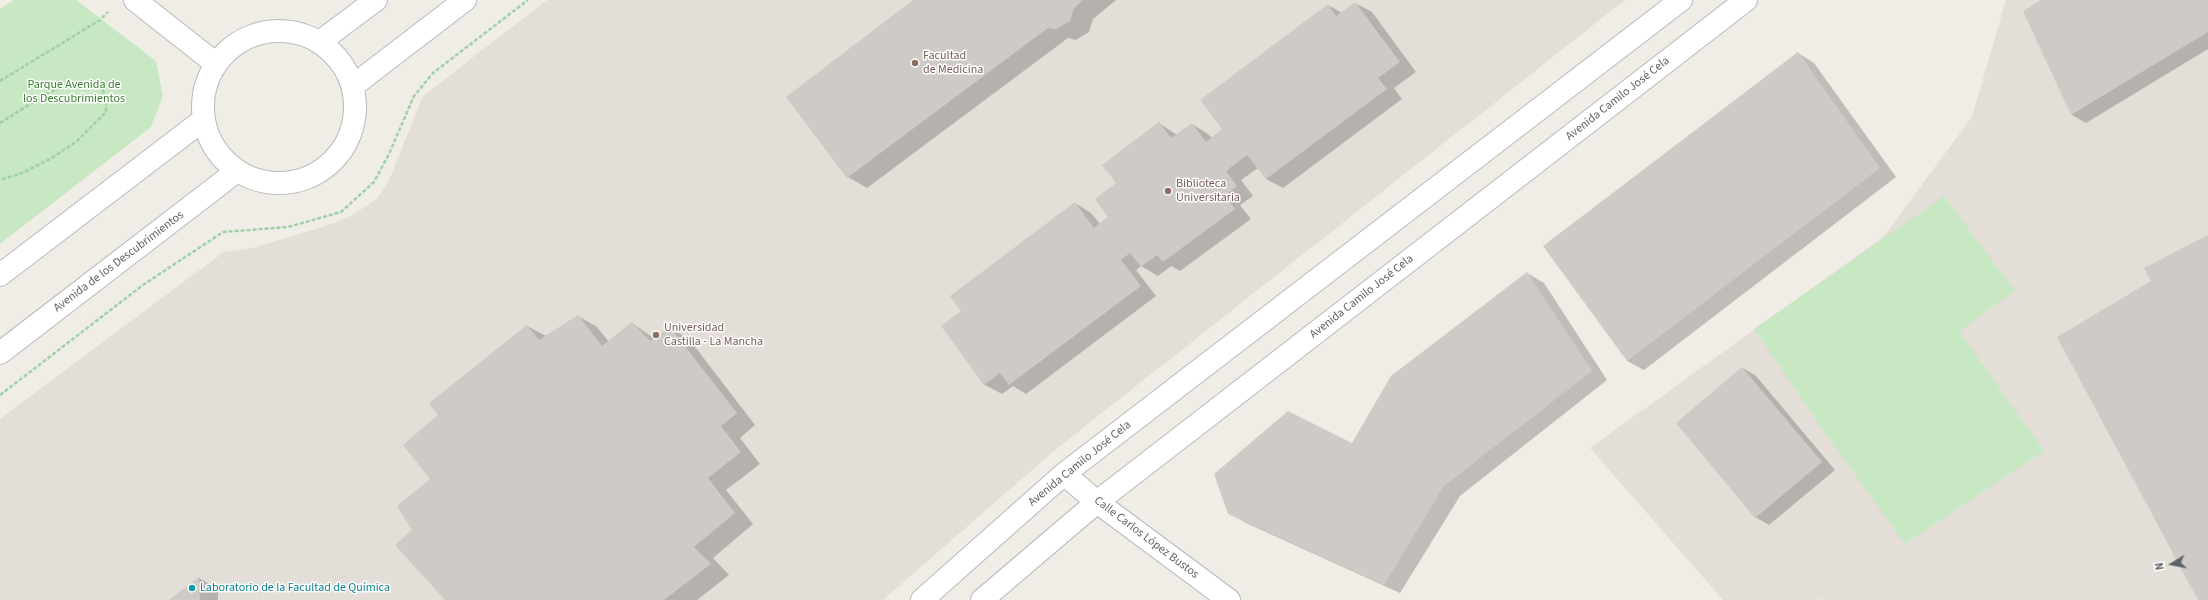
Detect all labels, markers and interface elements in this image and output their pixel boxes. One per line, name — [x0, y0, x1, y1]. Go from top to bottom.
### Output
place label: Facultad de Medicina — [923, 49, 983, 77]
street label: Avenida Camilo José Cela — [1563, 54, 1673, 144]
marker: Facultad de Medicina — [910, 58, 920, 68]
park label: Parque Avenida de los Descubrimientos — [23, 78, 125, 106]
place label: Biblioteca Universitaria — [1176, 177, 1240, 205]
marker: Biblioteca Universitaria — [1163, 186, 1173, 196]
street label: Avenida de los Descubrimientos — [51, 208, 187, 316]
street label: Avenida Camilo José Cela — [1307, 252, 1417, 342]
place label: Universidad Castilla - La Mancha — [664, 321, 763, 349]
marker: Universidad Castilla - La Mancha — [651, 330, 661, 340]
street label: Avenida Camilo José Cela — [1026, 418, 1134, 510]
street label: Calle Carlos López Bustos — [1091, 494, 1201, 582]
north arrow — [2152, 544, 2192, 584]
text: N — [2152, 561, 2168, 571]
place label: Laboratorio de la Facultad de Química — [200, 581, 390, 595]
marker: Laboratorio de la Facultad de Química — [187, 583, 197, 593]

